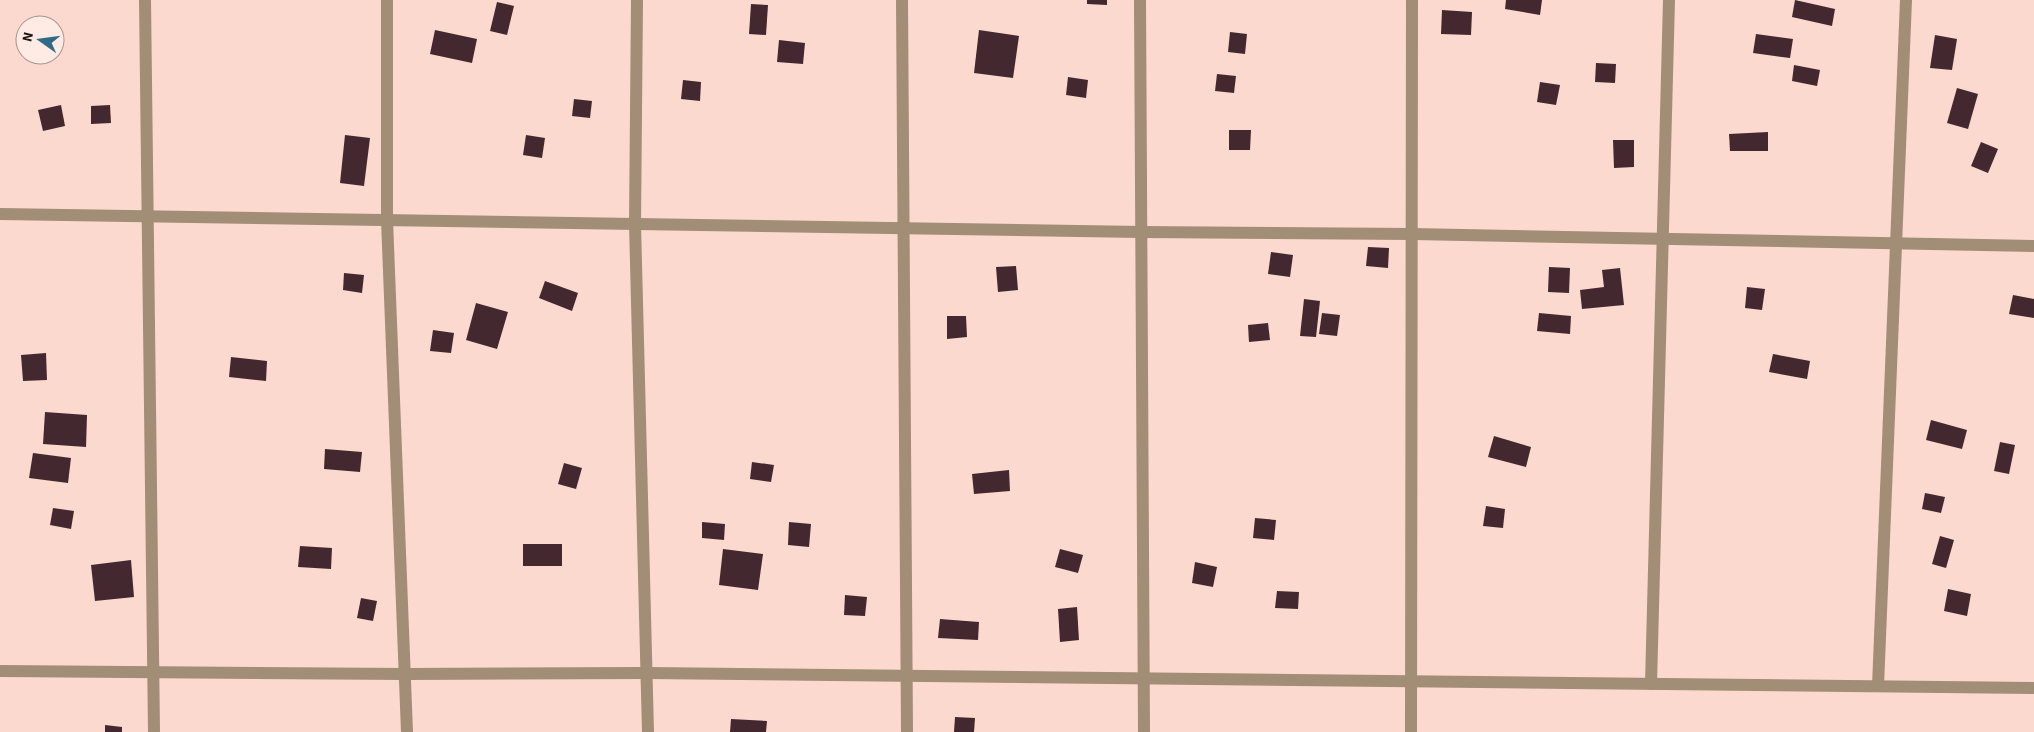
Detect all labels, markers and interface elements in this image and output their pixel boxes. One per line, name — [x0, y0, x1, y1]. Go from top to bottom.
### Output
north arrow — [15, 15, 65, 65]
text: N — [18, 30, 39, 44]

